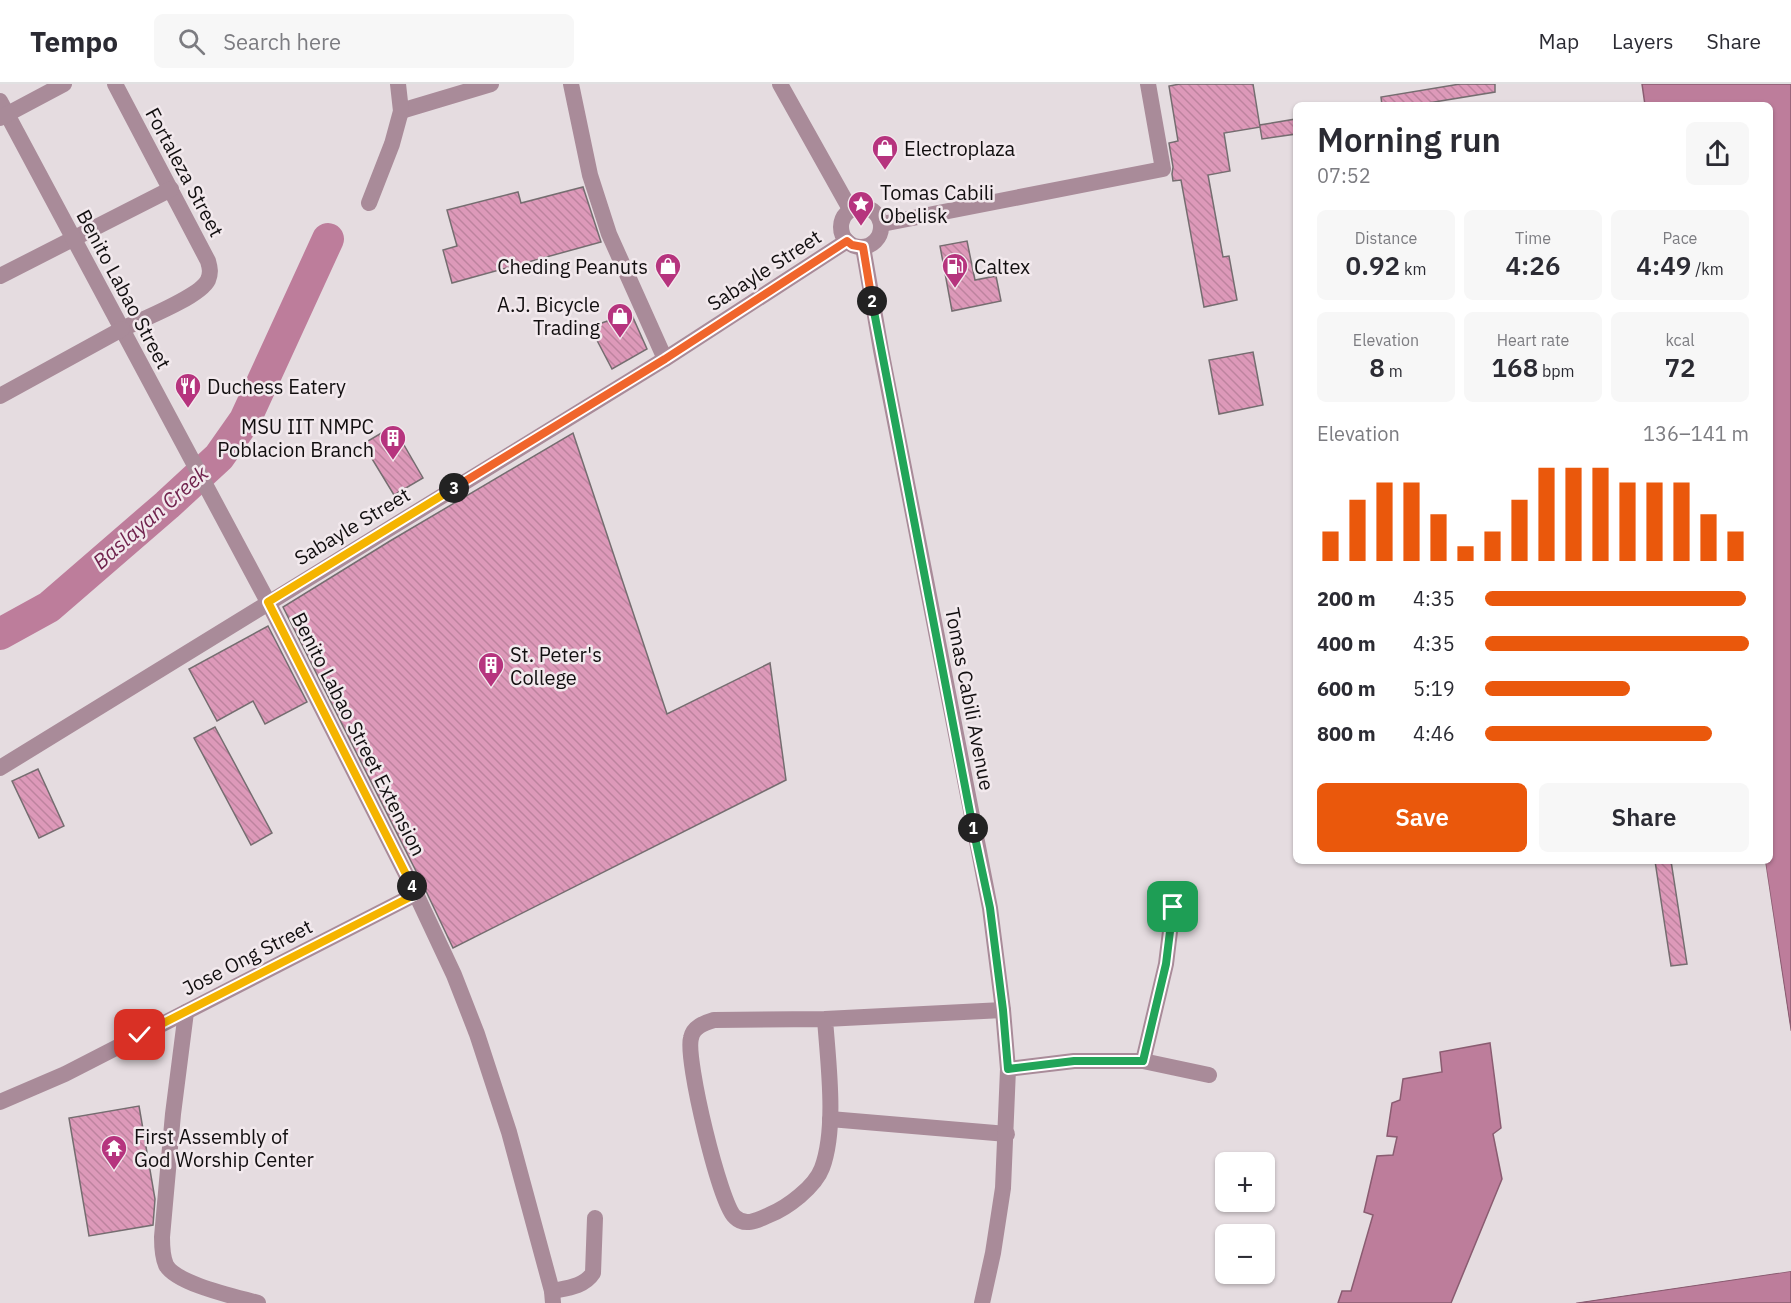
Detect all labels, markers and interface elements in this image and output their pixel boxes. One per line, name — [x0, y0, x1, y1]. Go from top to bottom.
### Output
search box — [154, 14, 574, 68]
text: Tempo — [30, 23, 118, 60]
icon: search — [175, 25, 208, 58]
text: Search here — [223, 27, 341, 56]
text: Map — [1539, 27, 1579, 55]
text: Layers — [1612, 27, 1674, 55]
text: Share — [1707, 27, 1761, 55]
street label: Fortaleza Street — [140, 103, 230, 241]
text: Morning run — [1317, 118, 1501, 161]
button: share — [1686, 122, 1749, 185]
shop icon: Electroplaza — [870, 133, 900, 171]
place label: Electroplaza — [904, 135, 1016, 162]
text: 07:52 — [1317, 162, 1371, 189]
place label: Tomas Cabili Obelisk — [880, 179, 994, 229]
place icon: Tomas Cabili Obelisk — [846, 189, 876, 227]
street label: Benito Labao Street — [71, 205, 177, 373]
street label: Sabayle Street — [702, 223, 826, 317]
text: Distance — [1355, 228, 1417, 248]
text: Time — [1515, 228, 1551, 248]
text: Pace — [1663, 228, 1697, 248]
text: 0.92 — [1346, 248, 1400, 282]
text: 4:26 — [1505, 248, 1561, 282]
text: 4:49 — [1636, 248, 1691, 282]
shop icon: Cheding Peanuts — [653, 251, 683, 289]
fuel station icon: Caltex — [940, 251, 970, 289]
place label: Cheding Peanuts — [497, 253, 648, 280]
place label: Caltex — [974, 253, 1030, 280]
text: km — [1400, 259, 1426, 279]
text: /km — [1691, 259, 1724, 279]
pin: 2 — [857, 286, 887, 316]
place label: A.J. Bicycle Trading — [497, 291, 600, 341]
text: 2 — [867, 291, 877, 311]
shop icon: A.J. Bicycle Trading — [605, 301, 635, 339]
text: Elevation — [1353, 330, 1419, 350]
text: Heart rate — [1497, 330, 1569, 350]
text: kcal — [1665, 330, 1695, 350]
text: 8 — [1369, 350, 1385, 384]
text: 168 — [1491, 350, 1538, 384]
text: 72 — [1664, 350, 1696, 384]
text: m — [1385, 361, 1403, 381]
text: bpm — [1538, 361, 1575, 381]
restaurant icon: Duchess Eatery — [173, 371, 203, 409]
place label: Duchess Eatery — [207, 373, 346, 400]
place label: MSU IIT NMPC Poblacion Branch — [217, 413, 374, 463]
text: Elevation — [1317, 420, 1400, 447]
text: 136–141 m — [1643, 420, 1749, 447]
building icon: MSU IIT NMPC Poblacion Branch — [378, 423, 408, 461]
water label: Baslayan Creek — [86, 458, 215, 575]
pin: 3 — [439, 473, 469, 503]
text: 3 — [449, 478, 459, 498]
street label: Sabayle Street — [289, 481, 415, 571]
text: 200 m — [1317, 585, 1376, 612]
text: 4:35 — [1413, 585, 1455, 612]
street label: Tomas Cabili Avenue — [939, 605, 1001, 793]
street label: Benito Labao Street Extension — [286, 608, 432, 860]
text: 400 m — [1317, 630, 1376, 657]
text: 4:35 — [1413, 630, 1455, 657]
place label: St. Peter's College — [510, 641, 602, 691]
building icon: St. Peter's College — [476, 650, 506, 688]
text: 600 m — [1317, 675, 1376, 702]
text: 5:19 — [1413, 675, 1455, 702]
text: 800 m — [1317, 720, 1376, 747]
text: 4:46 — [1413, 720, 1455, 747]
button: Save — [1317, 783, 1527, 852]
button: Share — [1539, 783, 1749, 852]
pin: 1 — [958, 813, 988, 843]
text: 1 — [968, 818, 978, 838]
pin: 4 — [397, 871, 427, 901]
text: 4 — [407, 876, 417, 896]
pin — [1147, 881, 1198, 932]
icon: arrive — [1156, 890, 1189, 923]
street label: Jose Ong Street — [177, 913, 317, 1001]
pin — [114, 1009, 165, 1060]
icon: check — [123, 1018, 156, 1051]
place label: First Assembly of God Worship Center — [134, 1123, 314, 1173]
temple icon: First Assembly of God Worship Center — [99, 1133, 129, 1171]
map controls — [1215, 1152, 1275, 1284]
button: + — [1215, 1152, 1275, 1212]
button: − — [1215, 1224, 1275, 1284]

